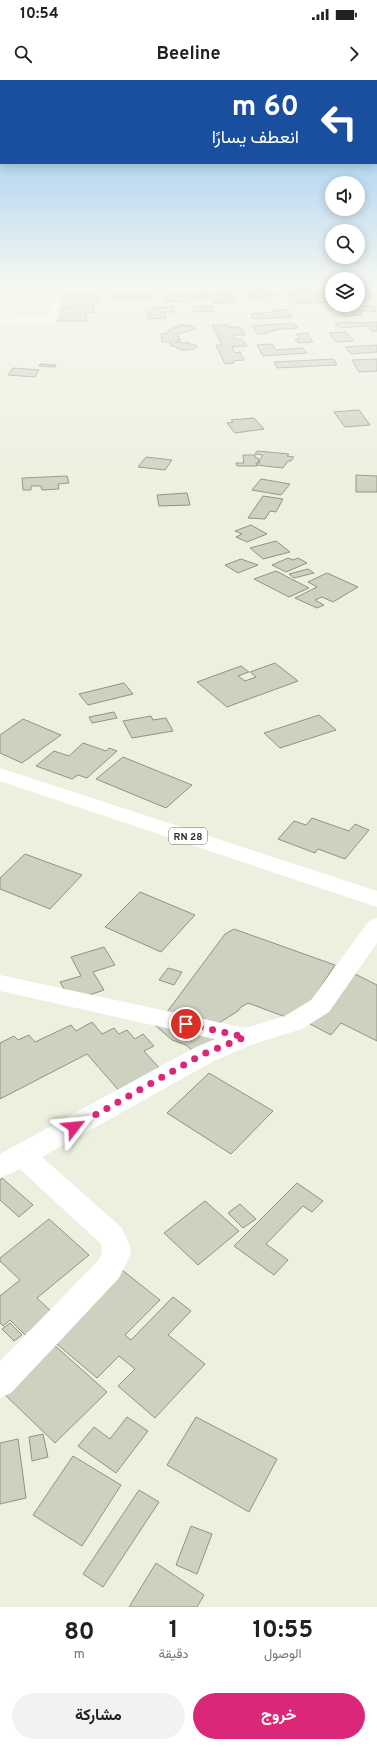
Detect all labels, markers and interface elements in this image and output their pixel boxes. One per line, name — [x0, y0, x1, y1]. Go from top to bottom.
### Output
text: 10:54 — [20, 5, 59, 24]
icon: search — [12, 43, 34, 65]
text: Beeline — [156, 43, 221, 66]
icon: forward — [343, 43, 365, 65]
text: 60 m — [232, 90, 299, 126]
icon: left — [313, 96, 365, 148]
text: انعطف يسارًا — [212, 127, 299, 150]
map controls — [325, 176, 365, 312]
button: sound — [325, 176, 365, 216]
button: search — [325, 224, 365, 264]
button: layers — [325, 272, 365, 312]
road number: RN 28 — [169, 828, 207, 844]
pin — [169, 1007, 203, 1041]
icon: arrive — [175, 1013, 197, 1035]
position arrow — [53, 1106, 95, 1148]
text: 1 — [169, 1616, 178, 1646]
text: 10:55 — [253, 1616, 313, 1646]
text: 80 — [64, 1618, 95, 1648]
text: m — [74, 1647, 85, 1663]
text: دقيقة — [158, 1647, 189, 1663]
text: الوصول — [264, 1647, 302, 1663]
button: مشاركة — [12, 1693, 185, 1739]
button: خروج — [193, 1693, 365, 1739]

